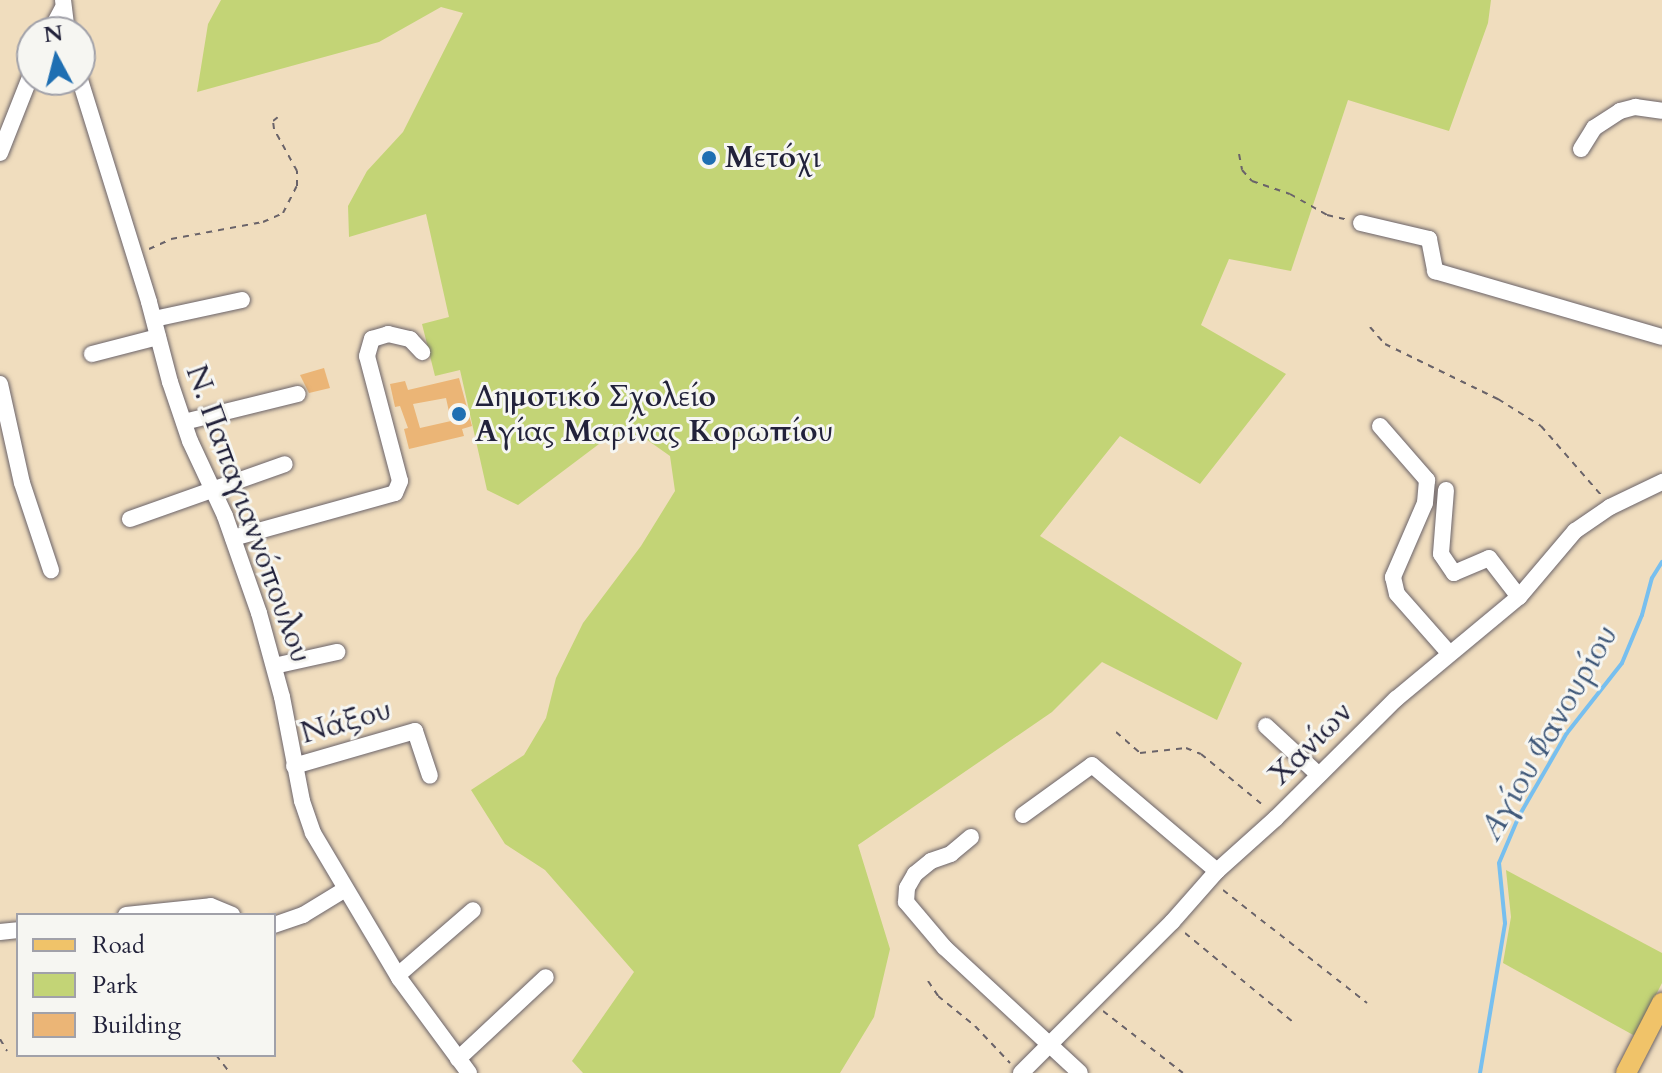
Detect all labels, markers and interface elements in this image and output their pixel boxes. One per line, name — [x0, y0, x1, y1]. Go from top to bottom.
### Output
north arrow — [16, 16, 96, 96]
text: N — [42, 18, 65, 50]
place label: Μετόχι — [725, 140, 822, 176]
marker: Μετόχι — [700, 149, 718, 167]
street label: Ν. Παπαγιαννόπουλου — [177, 360, 319, 668]
place label: Δημοτικό Σχολείο Αγίας Μαρίνας Κορωπίου — [475, 379, 833, 450]
marker: Δημοτικό Σχολείο Αγίας Μαρίνας Κορωπίου — [450, 405, 468, 423]
water label: Αγίου Φανουρίου — [1472, 619, 1626, 847]
street label: Νάξου — [297, 692, 395, 752]
street label: Χανίων — [1262, 695, 1360, 793]
legend — [16, 913, 276, 1057]
text: Road — [92, 929, 145, 962]
text: Park — [92, 969, 138, 1002]
text: Building — [92, 1009, 181, 1042]

